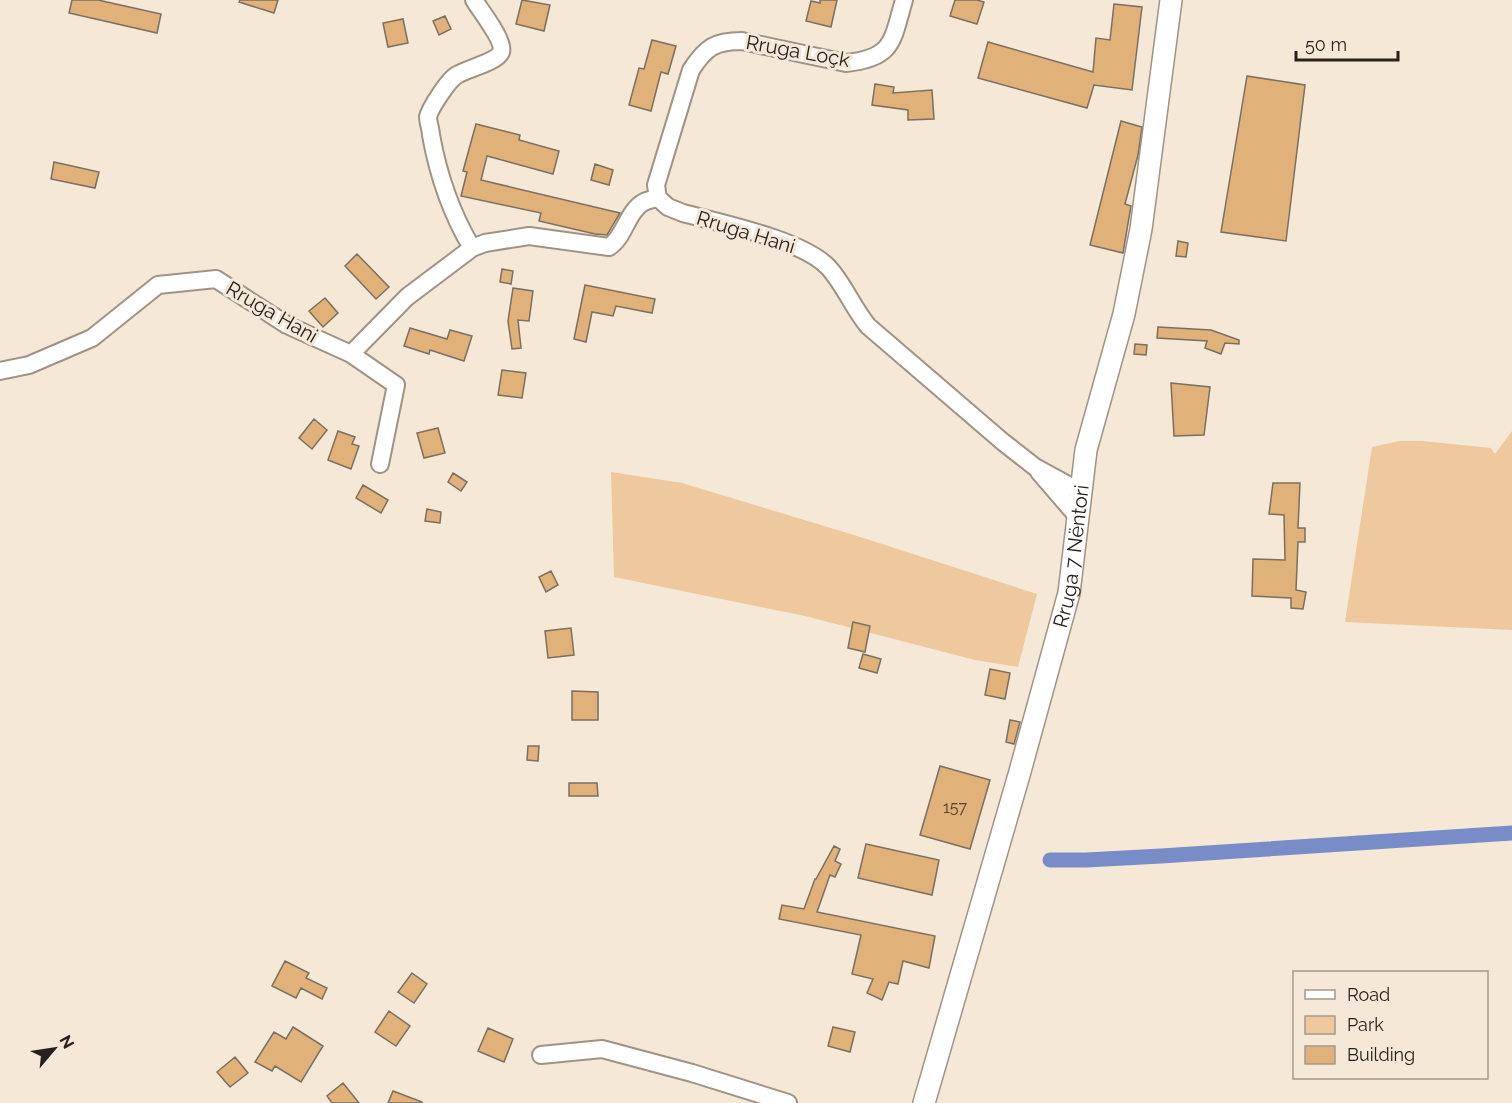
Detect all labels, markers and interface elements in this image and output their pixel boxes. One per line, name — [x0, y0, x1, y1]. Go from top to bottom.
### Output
scale bar — [1296, 24, 1398, 62]
street label: Rruga Loçk — [744, 30, 852, 72]
text: 50 m — [1305, 34, 1347, 55]
street label: Rruga Hani — [694, 206, 798, 258]
street label: Rruga Hani — [222, 276, 322, 348]
street label: Rruga 7 Nëntori — [1048, 483, 1094, 630]
house number: 157 — [943, 798, 967, 817]
legend — [1293, 971, 1488, 1079]
text: Road — [1347, 984, 1390, 1005]
text: Park — [1347, 1014, 1384, 1035]
north arrow — [24, 1019, 84, 1079]
text: N — [55, 1032, 78, 1052]
text: Building — [1347, 1044, 1415, 1065]

